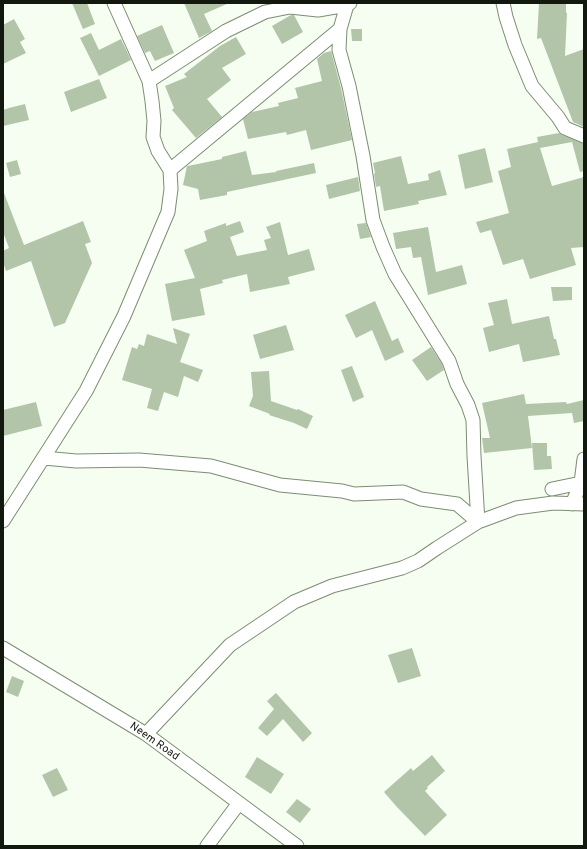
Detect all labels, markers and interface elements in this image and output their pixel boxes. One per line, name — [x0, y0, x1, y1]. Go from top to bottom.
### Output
street label: Neem Road — [127, 720, 181, 764]

